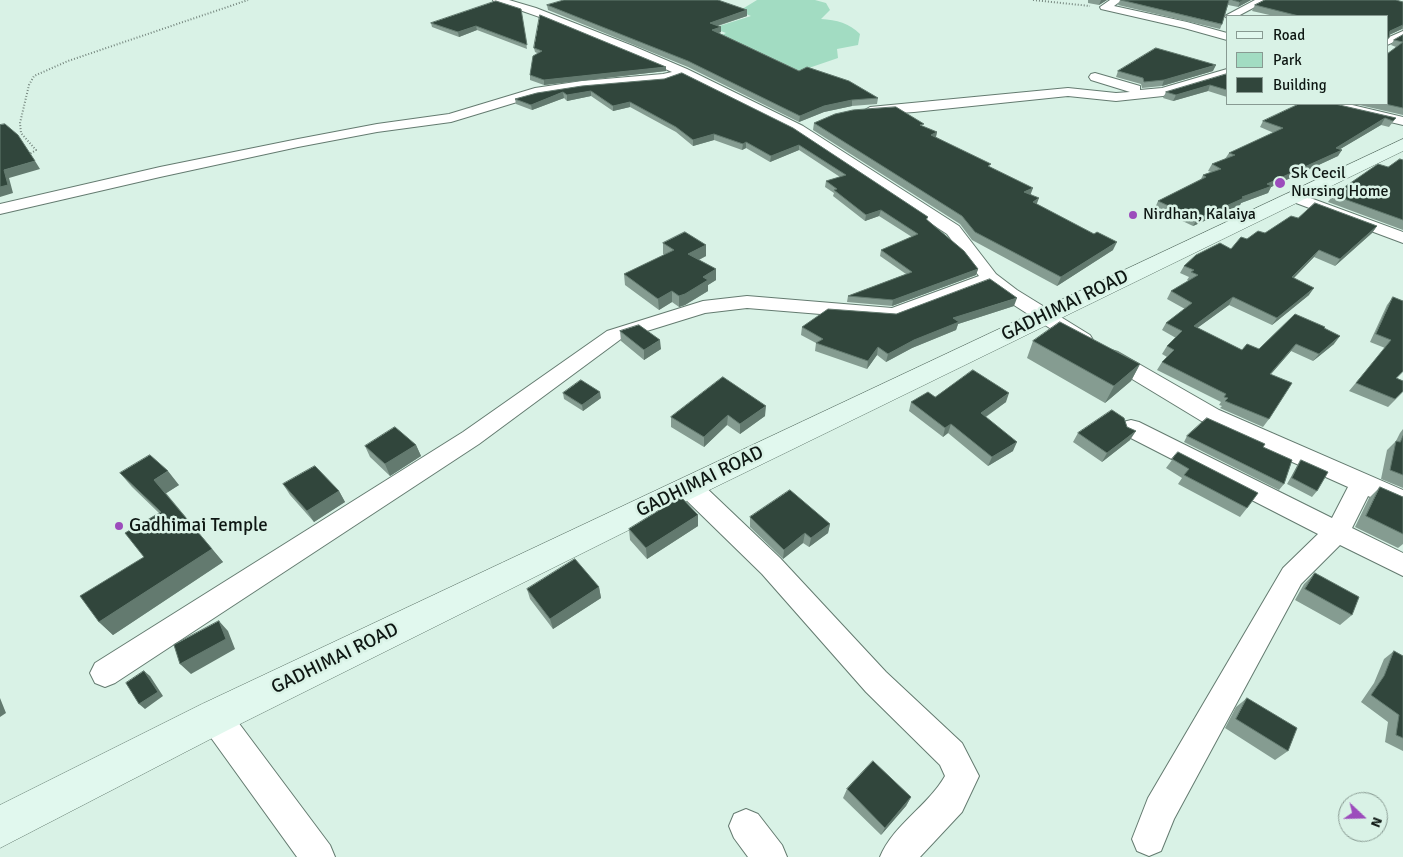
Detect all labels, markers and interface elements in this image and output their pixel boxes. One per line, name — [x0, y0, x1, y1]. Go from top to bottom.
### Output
legend — [1226, 15, 1388, 105]
text: Road — [1273, 26, 1305, 44]
text: Park — [1273, 51, 1302, 69]
text: Building — [1273, 76, 1327, 94]
place label: Sk Cecil Nursing Home — [1291, 164, 1388, 202]
marker: Sk Cecil Nursing Home — [1273, 176, 1287, 190]
place label: Nirdhan, Kalaiya — [1143, 205, 1256, 225]
marker: Nirdhan, Kalaiya — [1127, 209, 1139, 221]
street label: GADHIMAI ROAD — [998, 265, 1132, 347]
street label: GADHIMAI ROAD — [633, 441, 767, 523]
place label: Gadhimai Temple — [129, 515, 268, 537]
marker: Gadhimai Temple — [113, 520, 125, 532]
street label: GADHIMAI ROAD — [268, 618, 402, 700]
north arrow — [1338, 792, 1388, 842]
text: N — [1367, 815, 1386, 830]

